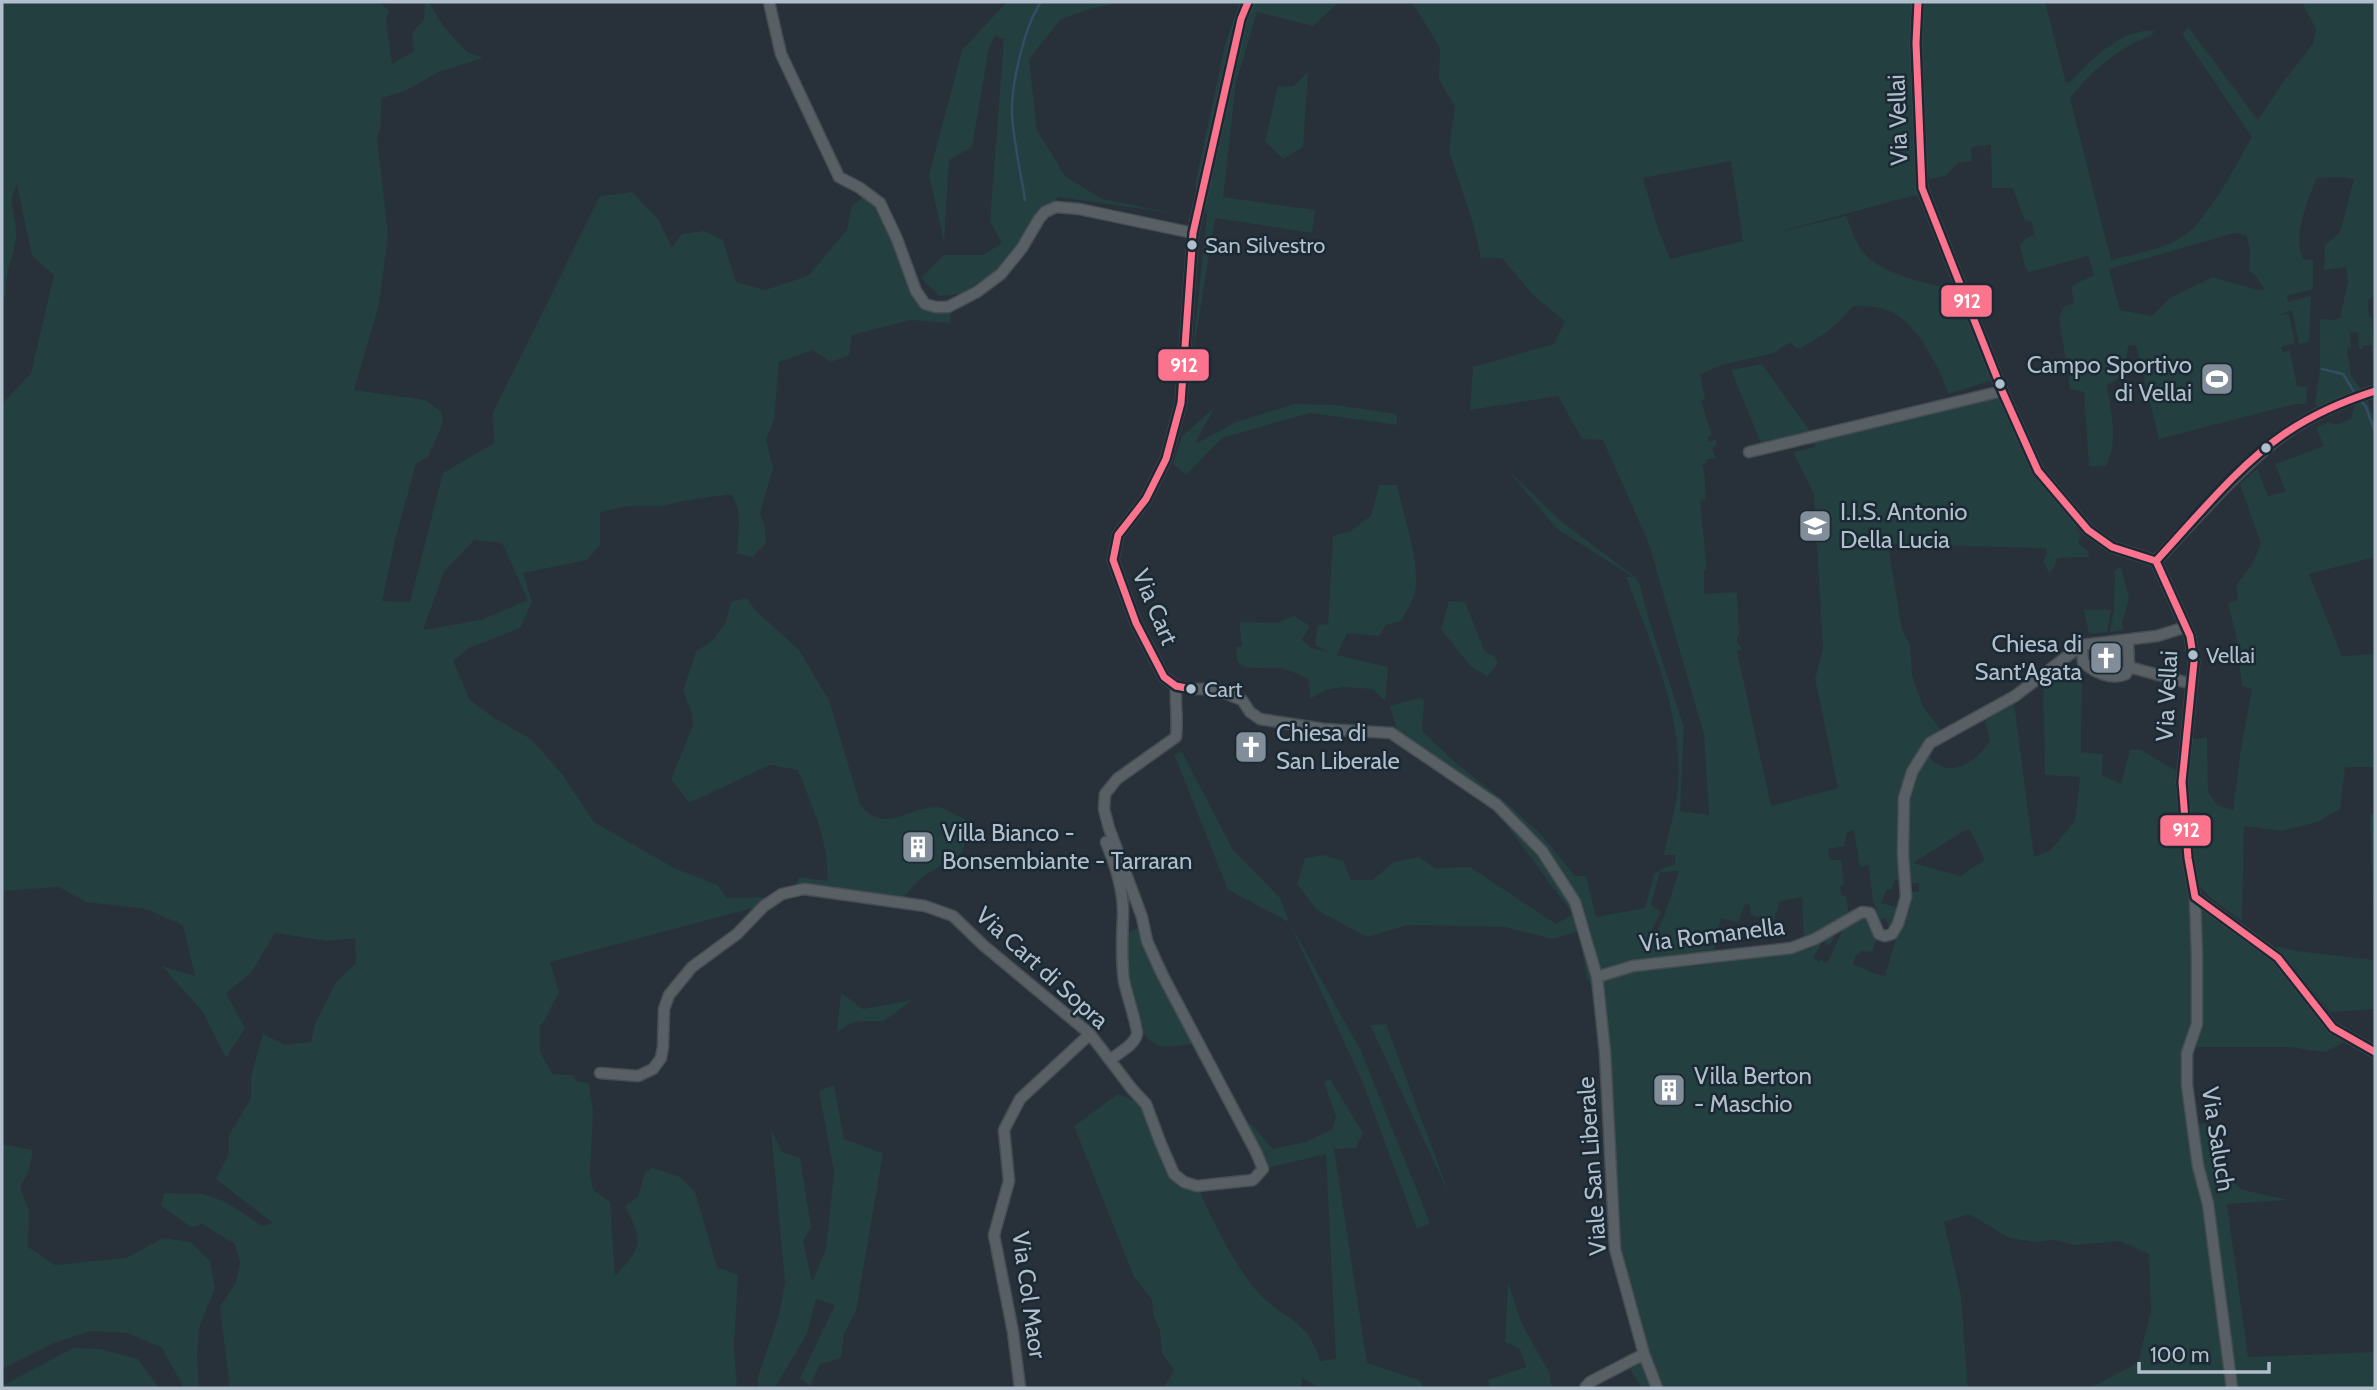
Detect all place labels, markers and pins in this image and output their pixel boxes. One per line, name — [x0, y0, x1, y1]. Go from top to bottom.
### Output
place label: San Silvestro — [1205, 232, 1325, 259]
marker: San Silvestro — [1185, 238, 1199, 252]
place label: Campo Sportivo di Vellai — [2027, 350, 2192, 407]
sports icon: Campo Sportivo di Vellai — [2198, 360, 2236, 398]
unlabelled marker — [1993, 377, 2007, 391]
unlabelled marker — [2259, 441, 2273, 455]
place label: I.I.S. Antonio Della Lucia — [1840, 497, 1968, 554]
school or university icon: I.I.S. Antonio Della Lucia — [1796, 507, 1834, 545]
place label: Chiesa di Sant'Agata — [1975, 629, 2082, 686]
church icon: Chiesa di Sant'Agata — [2087, 639, 2125, 677]
place label: Vellai — [2206, 642, 2255, 669]
marker: Vellai — [2186, 648, 2200, 662]
place label: Cart — [1204, 676, 1243, 703]
marker: Cart — [1184, 682, 1198, 696]
place label: Chiesa di San Liberale — [1276, 718, 1400, 775]
church icon: Chiesa di San Liberale — [1232, 728, 1270, 766]
place label: Villa Bianco - Bonsembiante - Tarraran — [942, 818, 1192, 875]
building icon: Villa Bianco - Bonsembiante - Tarraran — [899, 828, 937, 866]
place label: Villa Berton - Maschio — [1694, 1061, 1812, 1118]
building icon: Villa Berton - Maschio — [1650, 1071, 1688, 1109]

